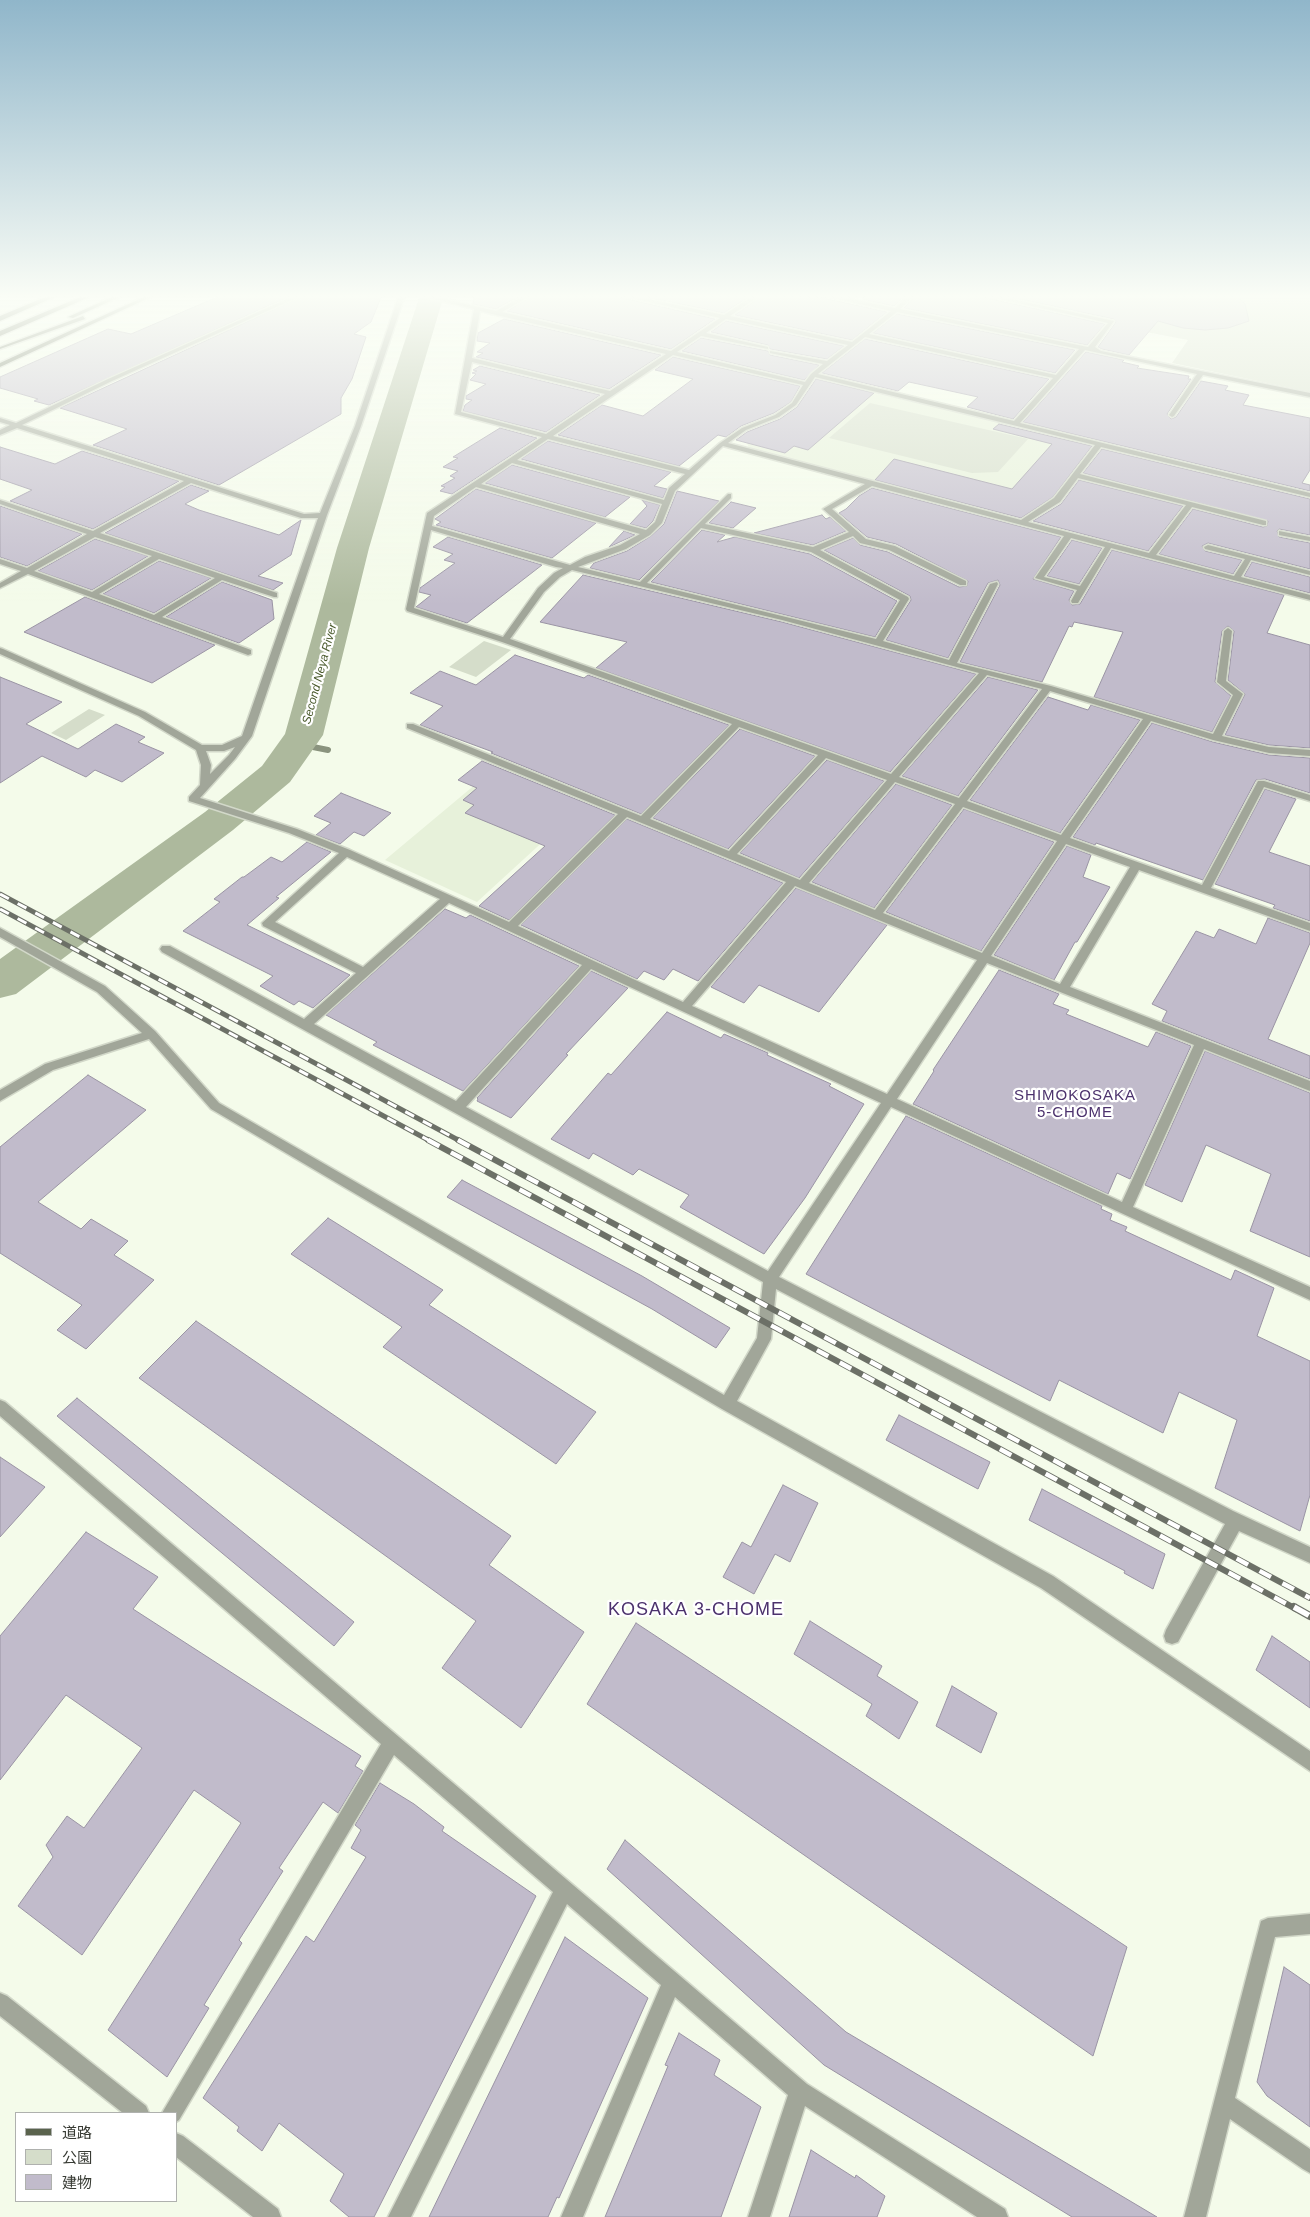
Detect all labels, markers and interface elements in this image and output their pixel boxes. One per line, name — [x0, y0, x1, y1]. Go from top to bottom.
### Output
water label: Second Neya River — [300, 622, 340, 726]
district label: SHIMOKOSAKA 5-CHOME — [1013, 1087, 1137, 1122]
district label: KOSAKA 3-CHOME — [606, 1599, 786, 1621]
legend — [15, 2112, 178, 2202]
text: 道路 — [62, 2124, 92, 2141]
text: 公園 — [62, 2149, 92, 2166]
text: 建物 — [62, 2174, 92, 2191]

